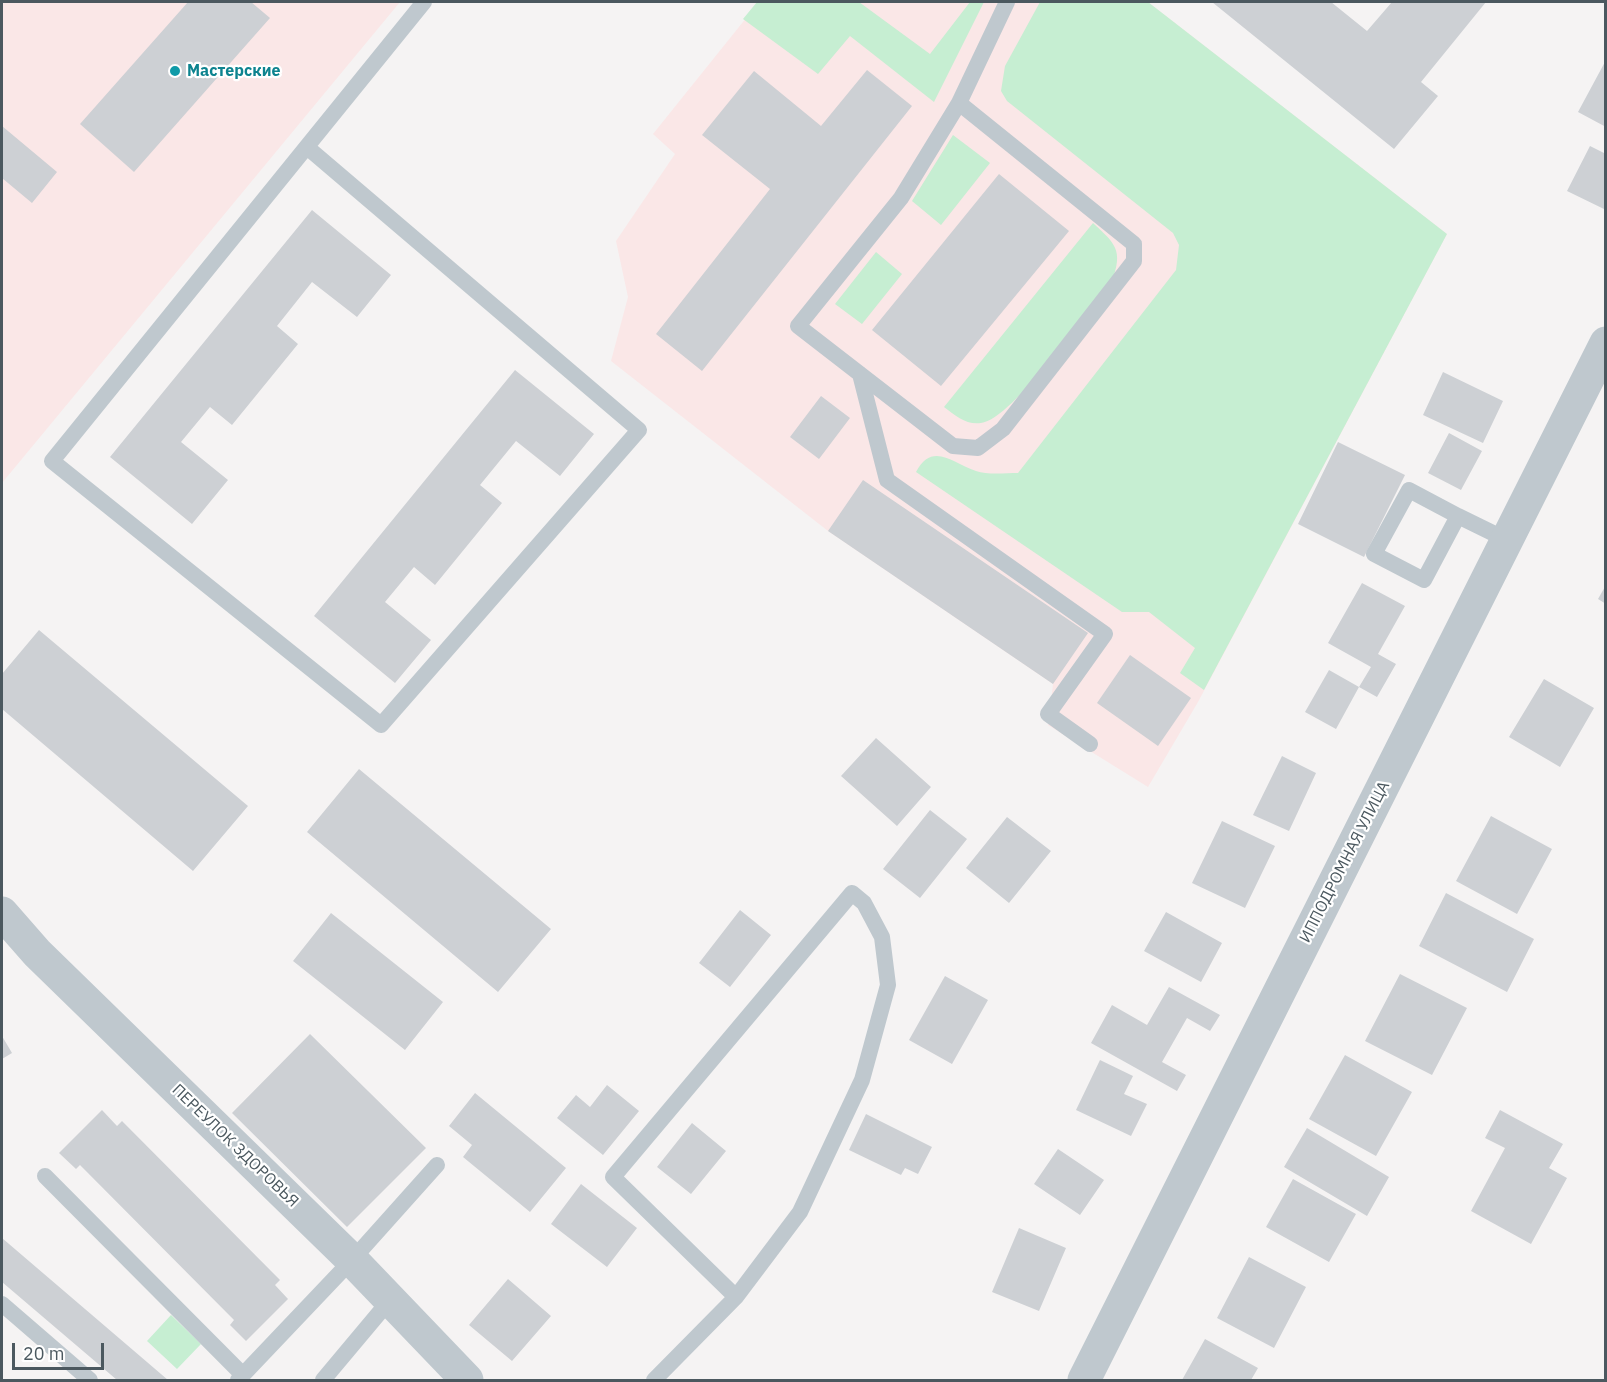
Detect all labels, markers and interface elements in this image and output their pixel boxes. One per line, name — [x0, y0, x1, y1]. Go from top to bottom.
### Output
place label: Мастерские — [187, 61, 281, 81]
marker: Мастерские — [168, 64, 182, 78]
street label: ИППОДРОМНАЯ УЛИЦА — [1296, 778, 1394, 946]
street label: ПЕРЕУЛОК ЗДОРОВЬЯ — [168, 1081, 302, 1211]
scale bar — [15, 1331, 106, 1369]
text: 20 m — [23, 1342, 65, 1365]

